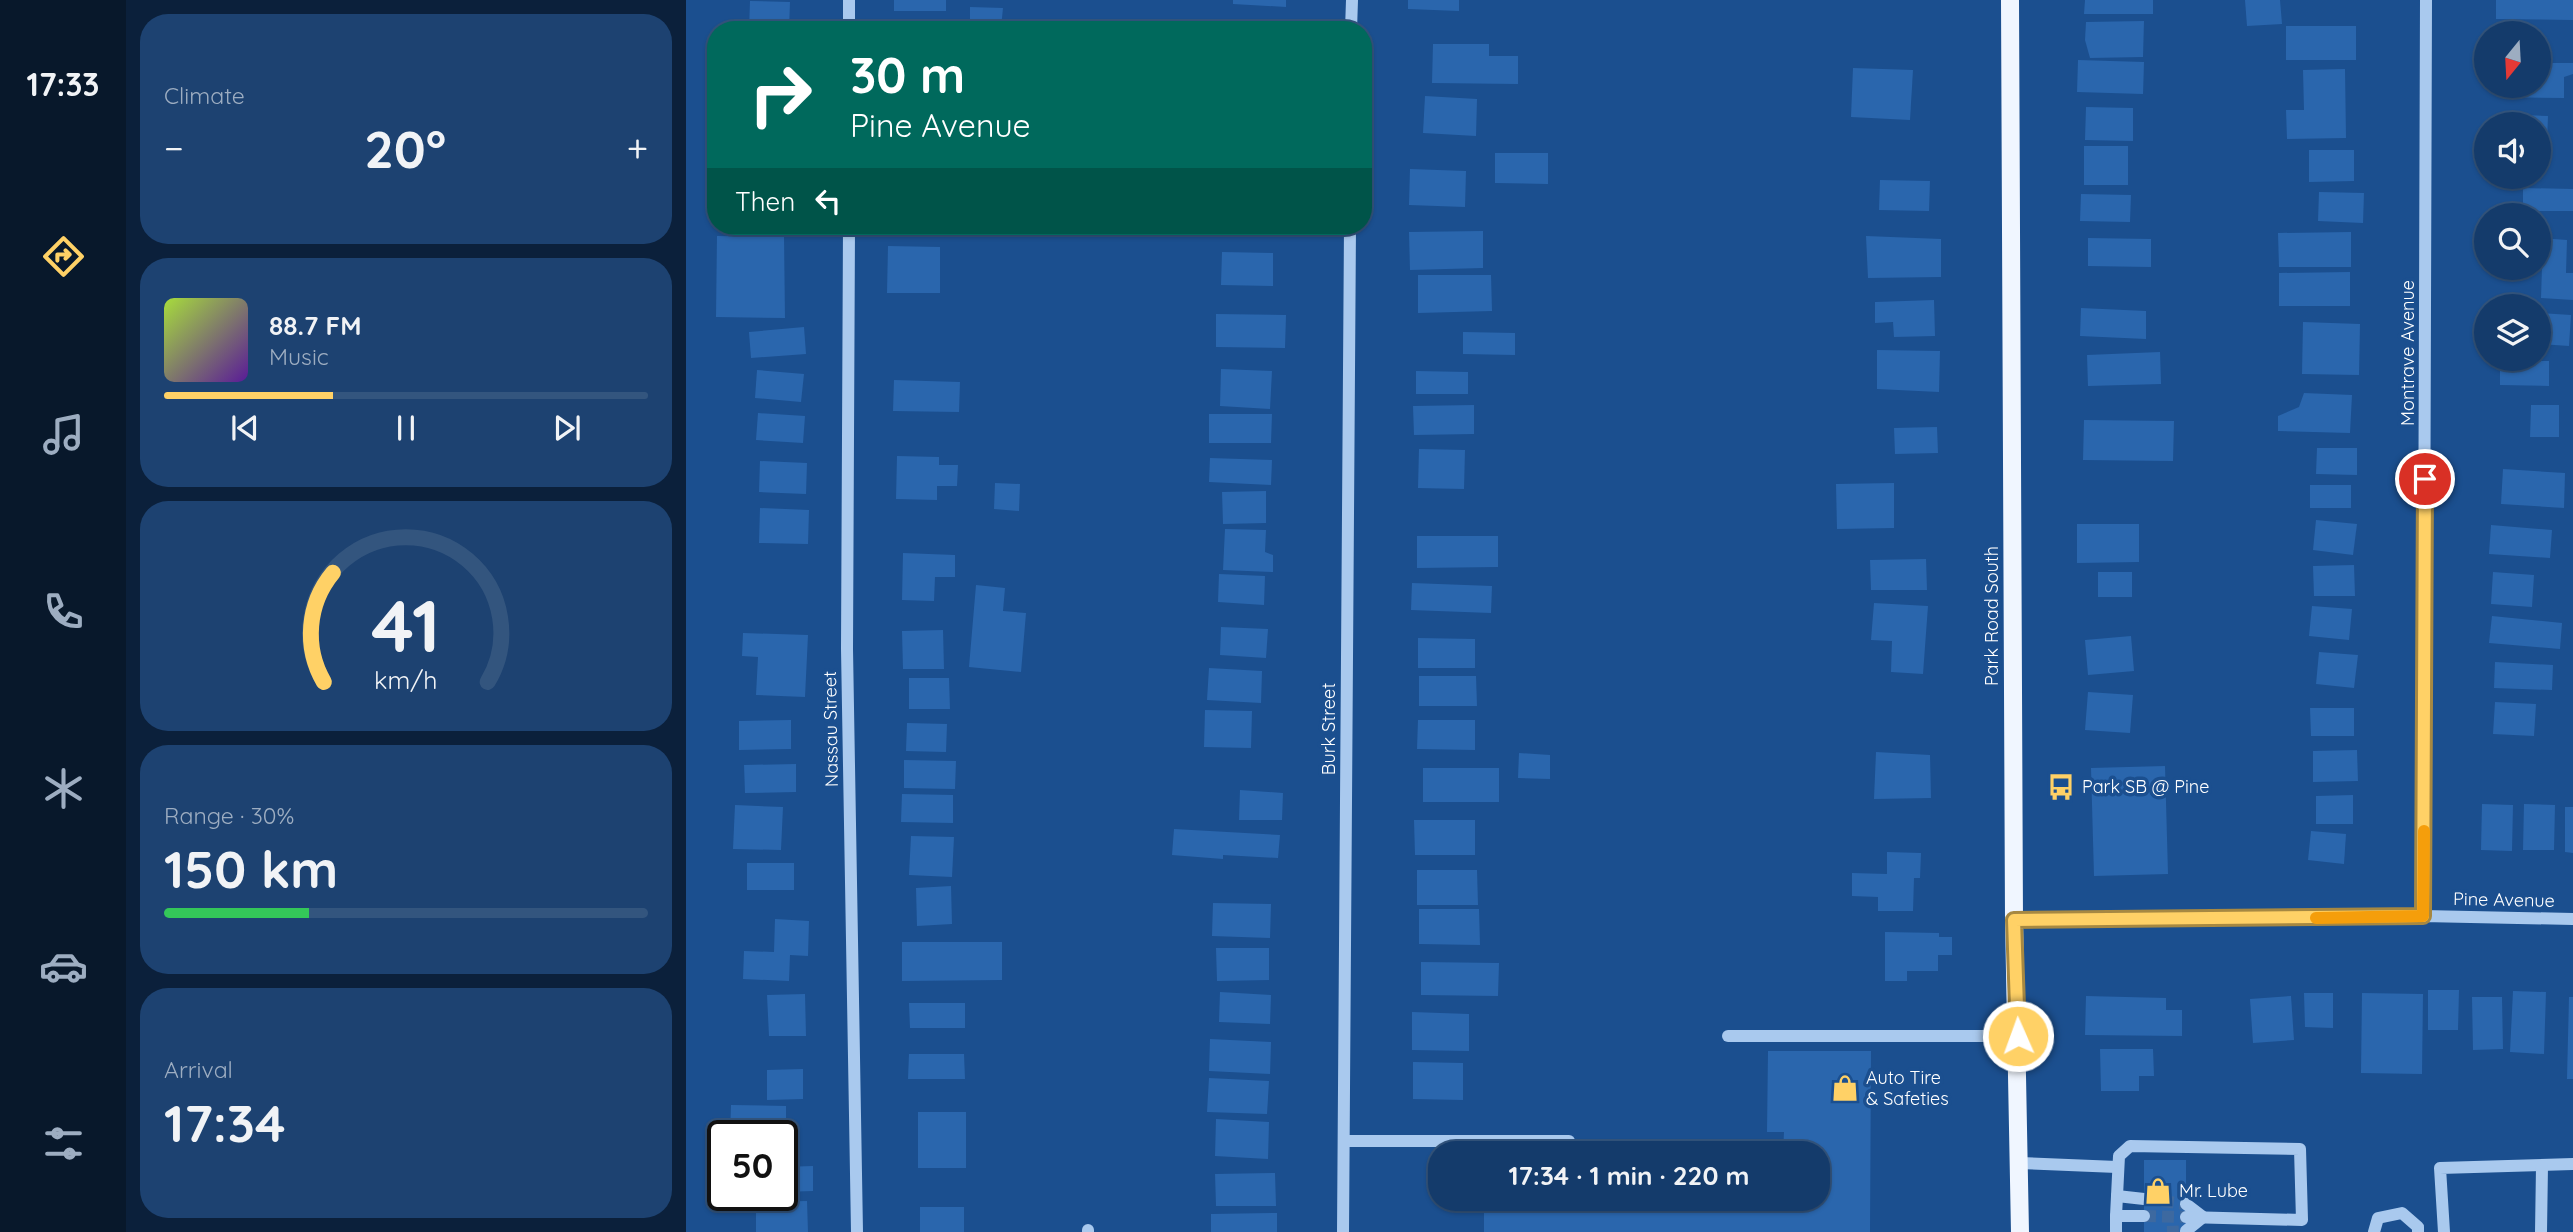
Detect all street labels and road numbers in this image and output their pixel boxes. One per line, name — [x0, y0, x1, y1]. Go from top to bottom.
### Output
street label: Montrave Avenue — [2396, 280, 2419, 426]
street label: Park Road South — [1980, 546, 2003, 686]
street label: Nassau Street — [818, 671, 843, 787]
street label: Burk Street — [1317, 683, 1340, 775]
street label: Pine Avenue — [2453, 887, 2555, 912]

